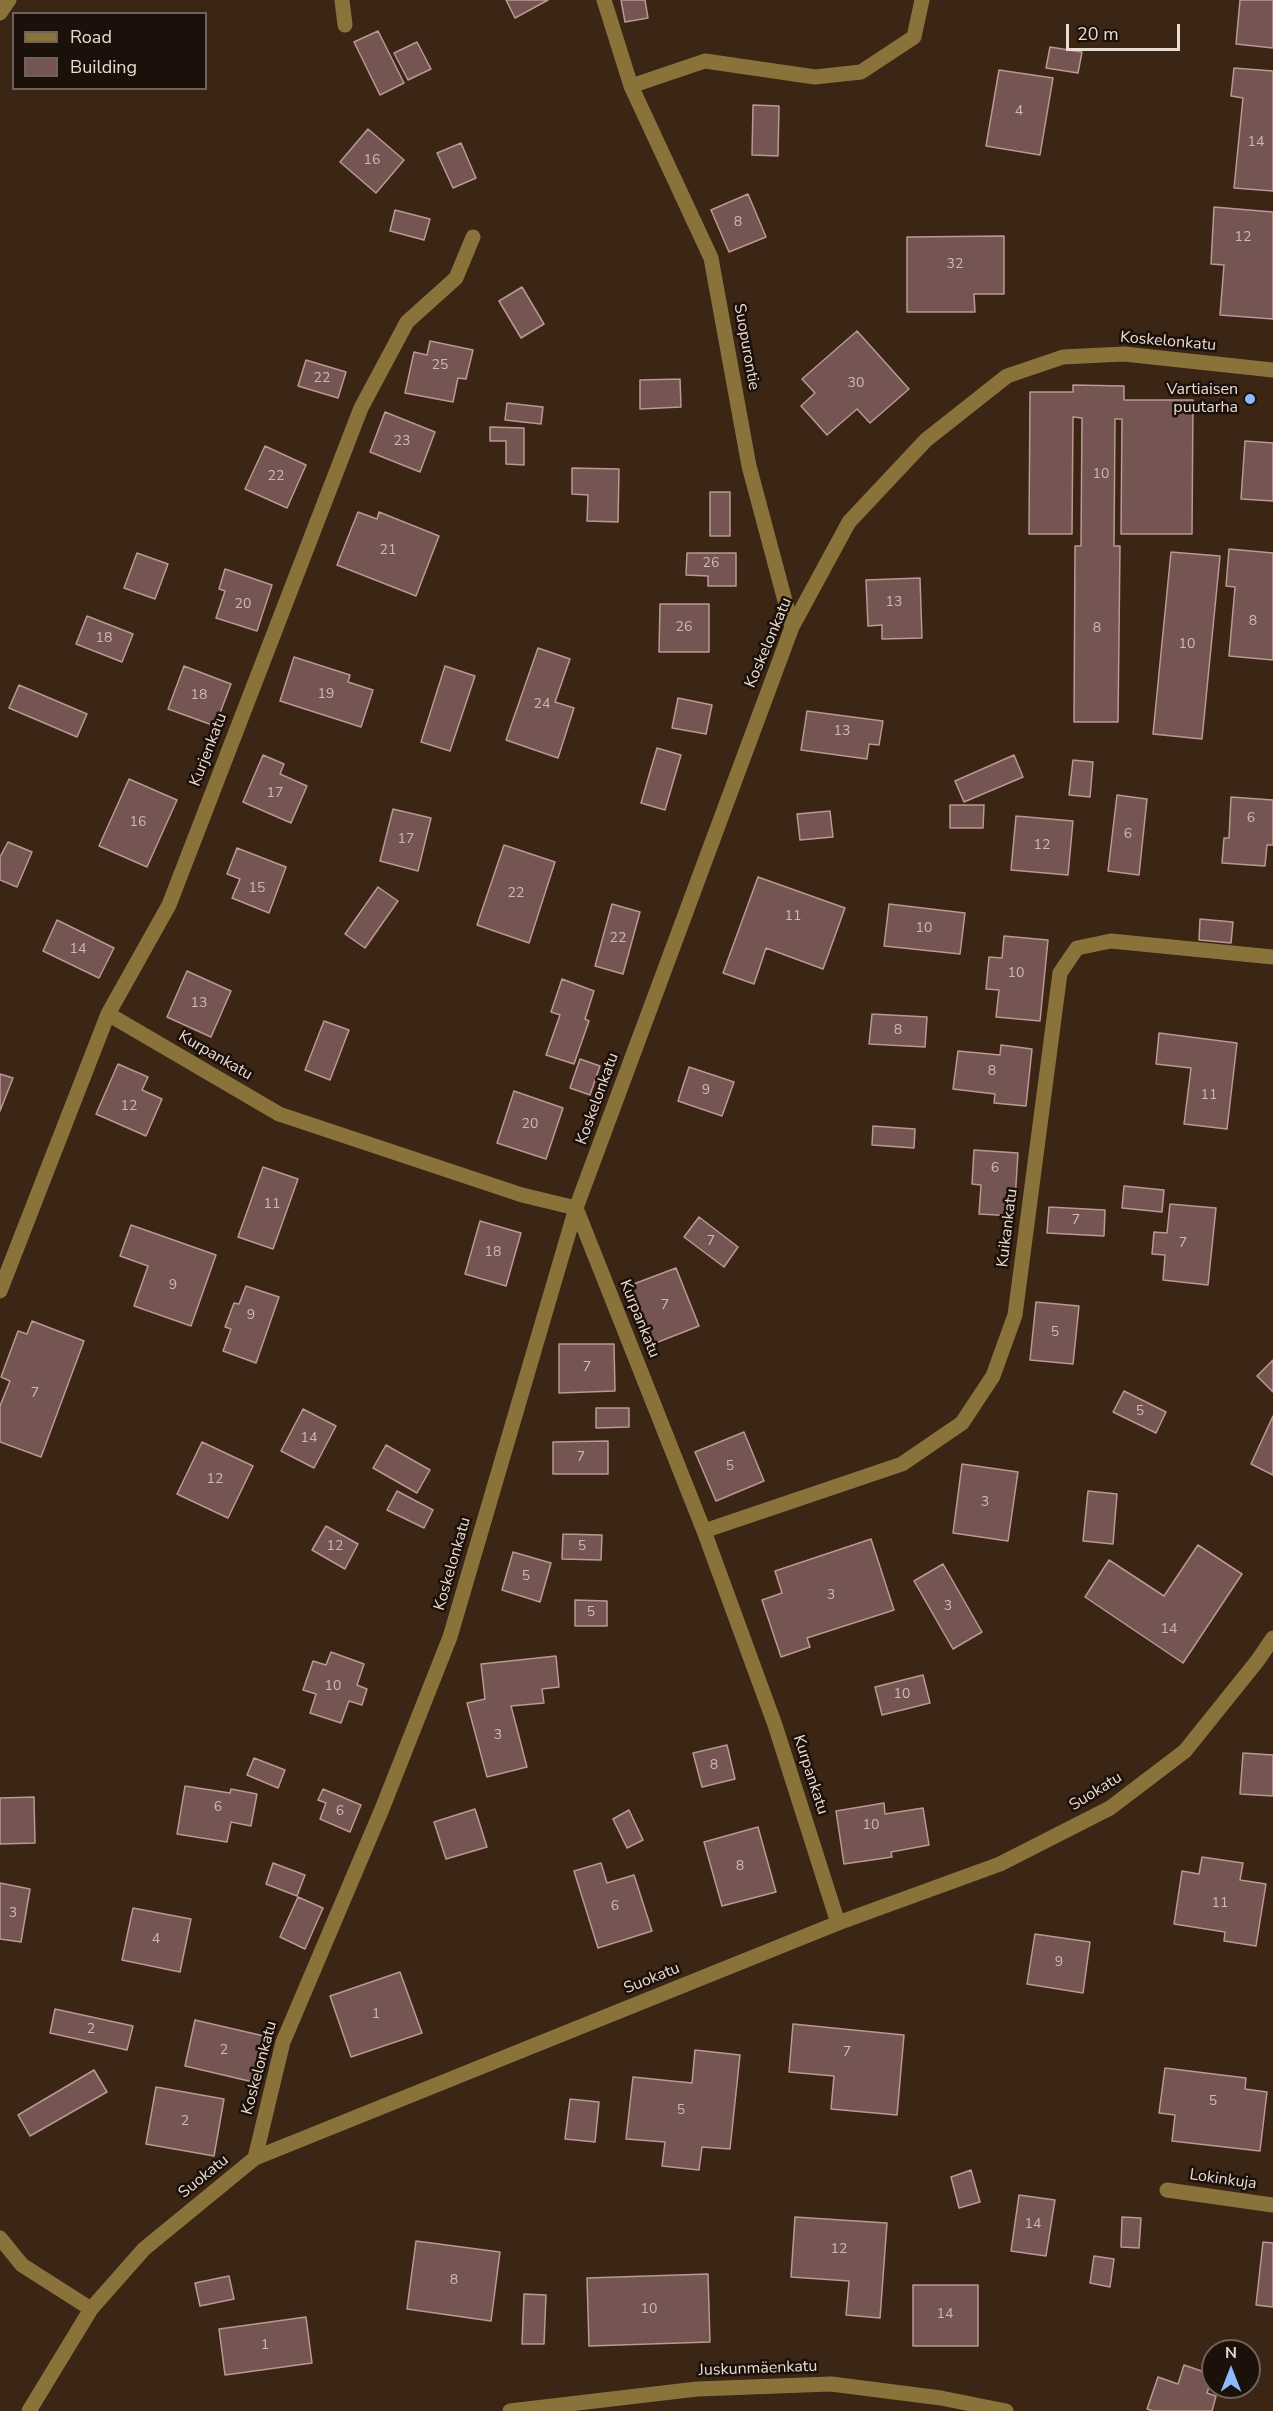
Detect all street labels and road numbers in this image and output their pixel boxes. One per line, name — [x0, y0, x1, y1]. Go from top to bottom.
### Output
street label: Suopurontie — [729, 302, 763, 392]
street label: Koskelonkatu — [1119, 328, 1217, 356]
street label: Koskelonkatu — [741, 595, 797, 691]
street label: Kurjenkatu — [186, 711, 232, 789]
street label: Kurpankatu — [175, 1027, 255, 1085]
street label: Koskelonkatu — [573, 1050, 623, 1148]
street label: Kuikankatu — [994, 1188, 1022, 1268]
street label: Kurpankatu — [615, 1277, 663, 1361]
street label: Koskelonkatu — [430, 1515, 476, 1613]
street label: Kurpankatu — [788, 1733, 832, 1817]
street label: Suokatu — [1066, 1768, 1126, 1816]
street label: Suokatu — [621, 1959, 683, 1999]
street label: Koskelonkatu — [238, 2019, 282, 2117]
street label: Suokatu — [175, 2151, 233, 2203]
street label: Lokinkuja — [1188, 2166, 1258, 2194]
street label: Juskunmäenkatu — [698, 2357, 818, 2381]

